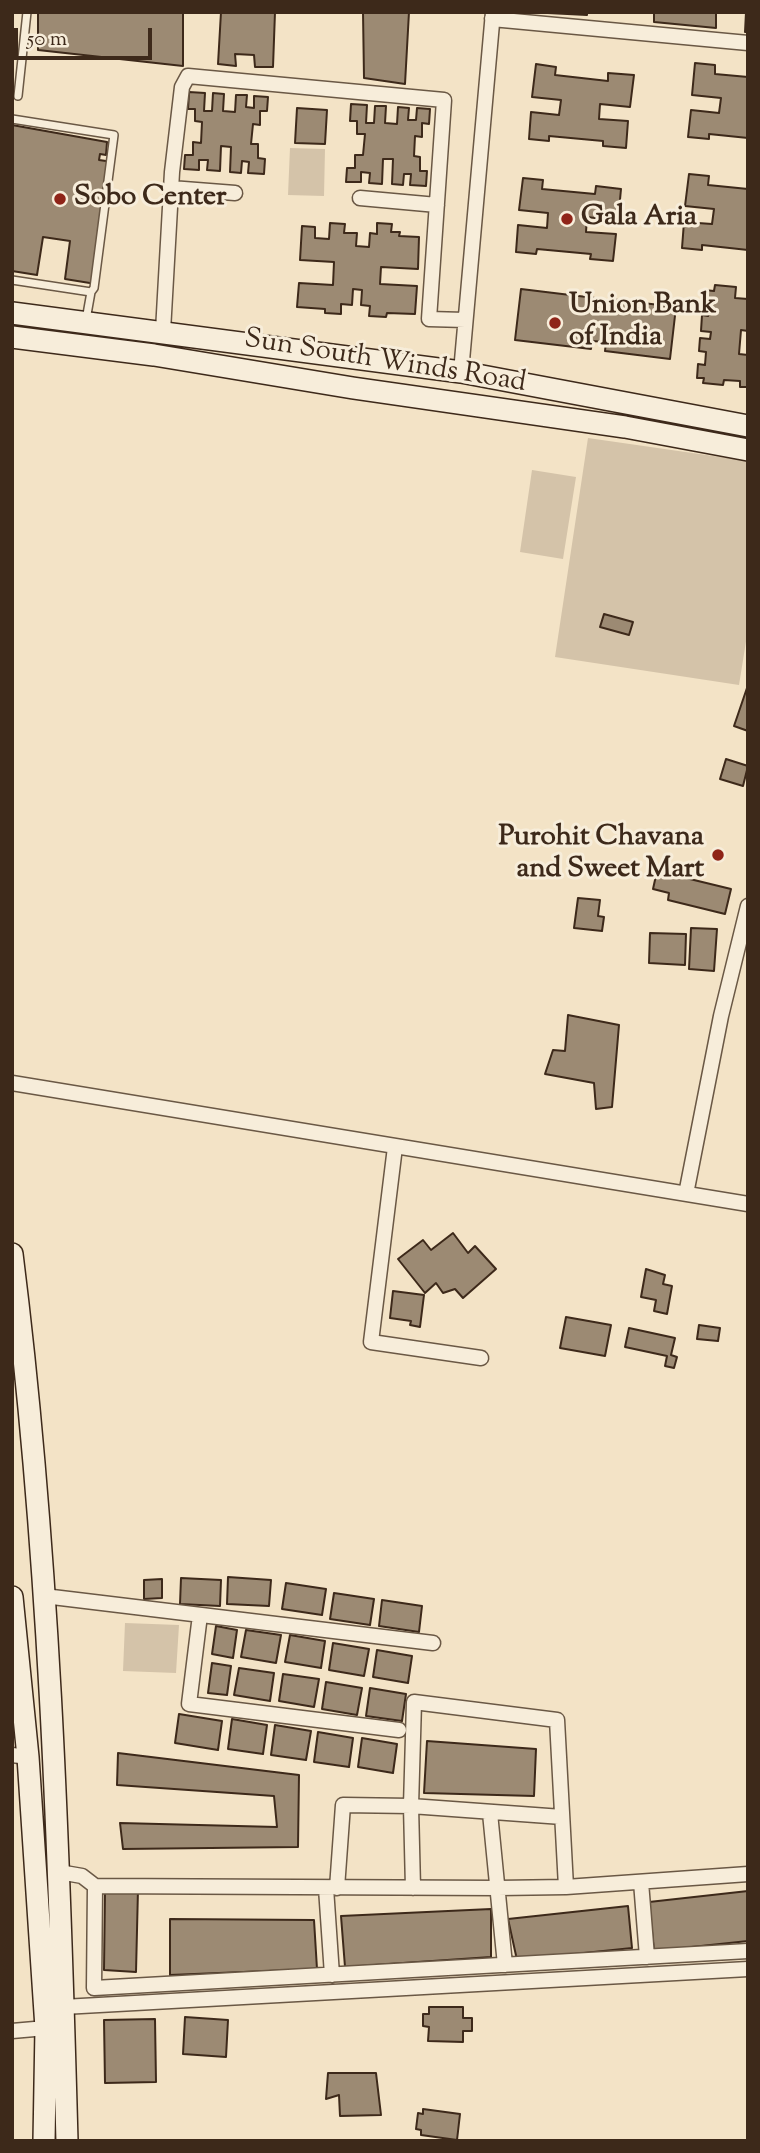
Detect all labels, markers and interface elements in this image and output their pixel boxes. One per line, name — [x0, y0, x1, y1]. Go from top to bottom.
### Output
scale bar — [18, 14, 156, 58]
text: 50 m — [27, 25, 67, 55]
place label: Sobo Center — [74, 182, 227, 216]
marker: Sobo Center — [52, 191, 68, 207]
place label: Gala Aria — [581, 202, 697, 236]
marker: Gala Aria — [559, 211, 575, 227]
place label: Union Bank of India — [569, 290, 716, 356]
marker: Union Bank of India — [547, 315, 563, 331]
street label: Sun South Winds Road — [242, 324, 528, 402]
place label: Purohit Chavana and Sweet Mart — [498, 822, 704, 888]
marker: Purohit Chavana and Sweet Mart — [710, 847, 726, 863]

